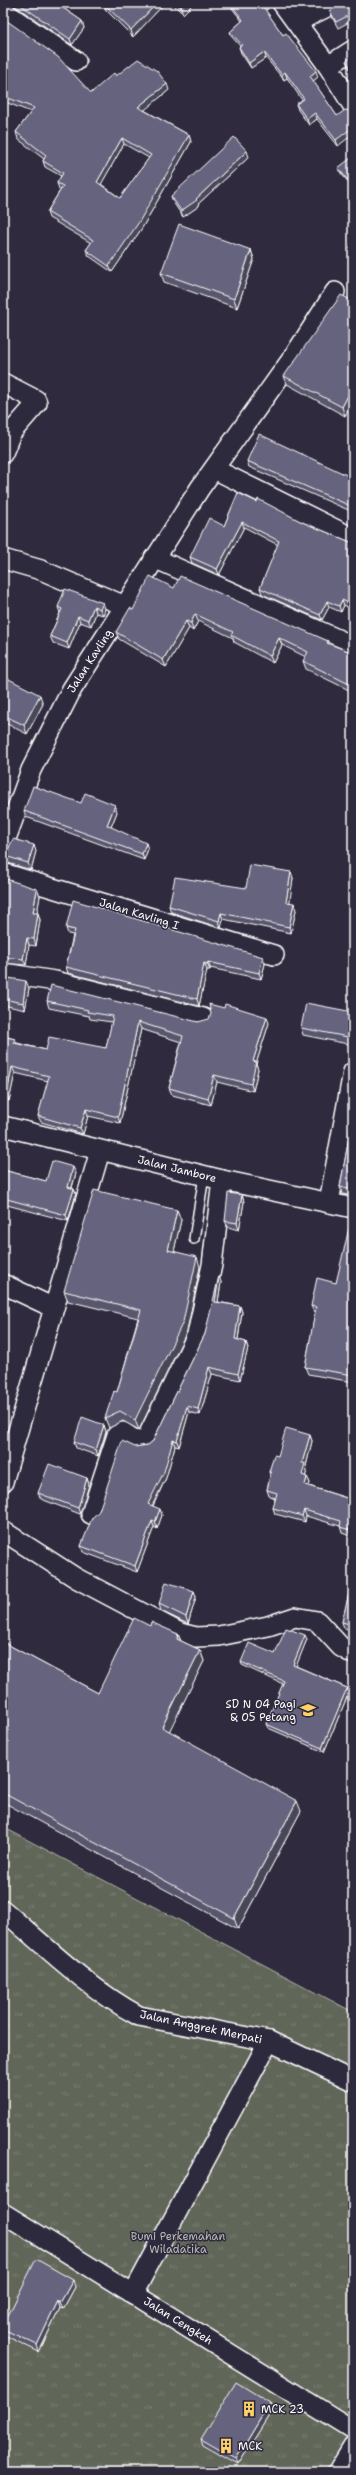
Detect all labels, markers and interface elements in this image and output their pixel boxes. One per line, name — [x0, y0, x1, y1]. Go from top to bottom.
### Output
street label: Jalan Kavling — [64, 626, 116, 696]
street label: Jalan Kavling I — [97, 895, 181, 933]
street label: Jalan Jambore — [136, 1152, 218, 1186]
place label: SD N 04 Pagi & 05 Petang — [226, 1697, 296, 1725]
school or university icon: SD N 04 Pagi & 05 Petang — [299, 1701, 317, 1719]
street label: Jalan Anggrek Merpati — [139, 2007, 263, 2047]
park label: Bumi Perkemahan Wiladatika — [131, 2229, 225, 2257]
street label: Jalan Cengkeh — [141, 2294, 216, 2348]
building icon: MCK 23 — [240, 2400, 258, 2418]
place label: MCK 23 — [261, 2402, 304, 2417]
building icon: MCK — [217, 2437, 235, 2455]
place label: MCK — [238, 2439, 262, 2454]

